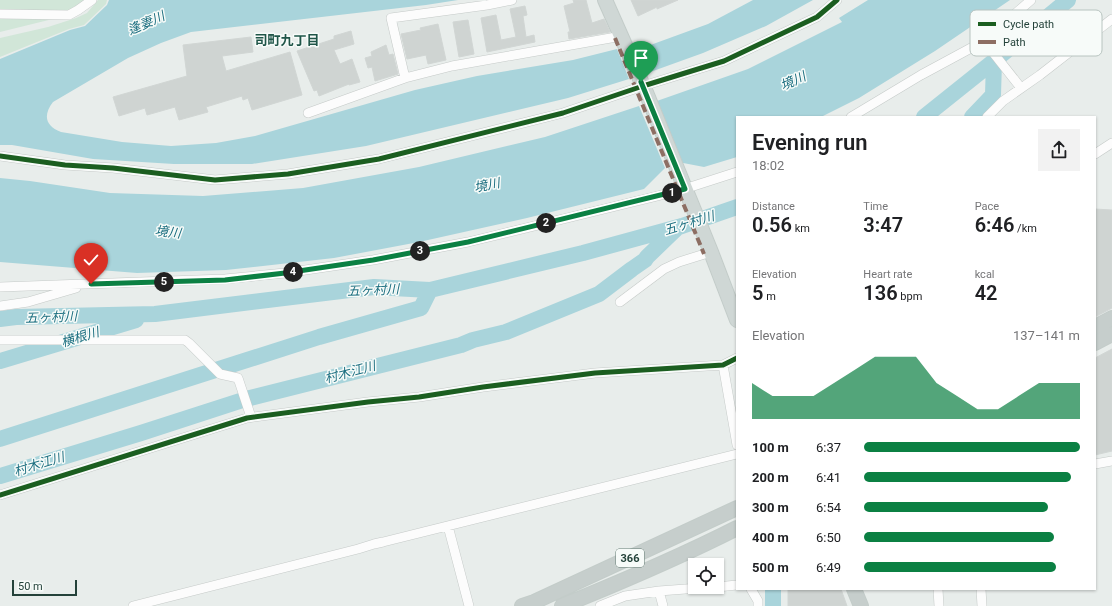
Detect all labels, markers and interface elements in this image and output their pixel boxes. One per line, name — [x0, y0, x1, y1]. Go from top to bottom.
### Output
water label: 逢妻川 — [125, 7, 169, 38]
legend — [970, 10, 1102, 56]
text: Cycle path — [1003, 18, 1054, 31]
district label: 司町九丁目 — [254, 33, 320, 48]
text: Path — [1003, 36, 1026, 49]
pin — [624, 41, 658, 82]
icon: arrive — [630, 47, 652, 69]
water label: 境川 — [778, 68, 810, 93]
button: share — [1038, 129, 1080, 171]
text: Evening run — [752, 130, 868, 155]
text: 18:02 — [752, 158, 784, 173]
water label: 境川 — [473, 175, 503, 195]
pin: 1 — [662, 183, 682, 203]
text: 1 — [669, 186, 675, 199]
text: Distance — [752, 200, 795, 213]
text: Time — [863, 200, 888, 213]
text: Pace — [975, 200, 999, 213]
water label: 五ヶ村川 — [662, 208, 718, 238]
pin: 2 — [536, 213, 556, 233]
text: 0.56 — [752, 213, 792, 237]
text: 3:47 — [863, 213, 903, 237]
text: 6:46 — [975, 213, 1014, 237]
text: 2 — [543, 216, 549, 229]
text: km — [792, 222, 810, 235]
text: /km — [1014, 222, 1037, 235]
water label: 境川 — [154, 223, 184, 241]
pin: 3 — [410, 241, 430, 261]
pin — [74, 243, 108, 284]
text: 3 — [417, 244, 423, 257]
icon: check — [80, 249, 102, 271]
pin: 4 — [283, 262, 303, 282]
text: 4 — [290, 265, 296, 278]
text: Elevation — [752, 268, 797, 281]
text: Heart rate — [863, 268, 912, 281]
text: kcal — [975, 268, 995, 281]
pin: 5 — [154, 272, 174, 292]
text: 5 — [161, 275, 167, 288]
text: 5 — [752, 281, 763, 305]
text: 136 — [863, 281, 898, 305]
text: 42 — [975, 281, 998, 305]
water label: 五ヶ村川 — [347, 282, 401, 298]
text: m — [763, 290, 776, 303]
text: bpm — [898, 290, 922, 303]
water label: 五ヶ村川 — [25, 309, 79, 325]
water label: 横根川 — [59, 324, 103, 350]
text: Elevation — [752, 328, 805, 343]
text: 137–141 m — [1013, 328, 1080, 343]
water label: 村木江川 — [323, 358, 379, 386]
text: 100 m — [752, 440, 789, 455]
text: 6:37 — [816, 440, 841, 455]
water label: 村木江川 — [12, 449, 68, 479]
text: 200 m — [752, 470, 789, 485]
text: 6:41 — [816, 470, 841, 485]
text: 300 m — [752, 500, 789, 515]
text: 6:54 — [816, 500, 841, 515]
text: 400 m — [752, 530, 789, 545]
text: 6:50 — [816, 530, 841, 545]
road number: 366 — [616, 549, 644, 567]
map controls — [688, 558, 724, 594]
button: locate — [688, 558, 724, 594]
text: 500 m — [752, 560, 789, 575]
text: 6:49 — [816, 560, 841, 575]
scale bar — [12, 578, 77, 597]
text: 50 m — [18, 580, 43, 593]

